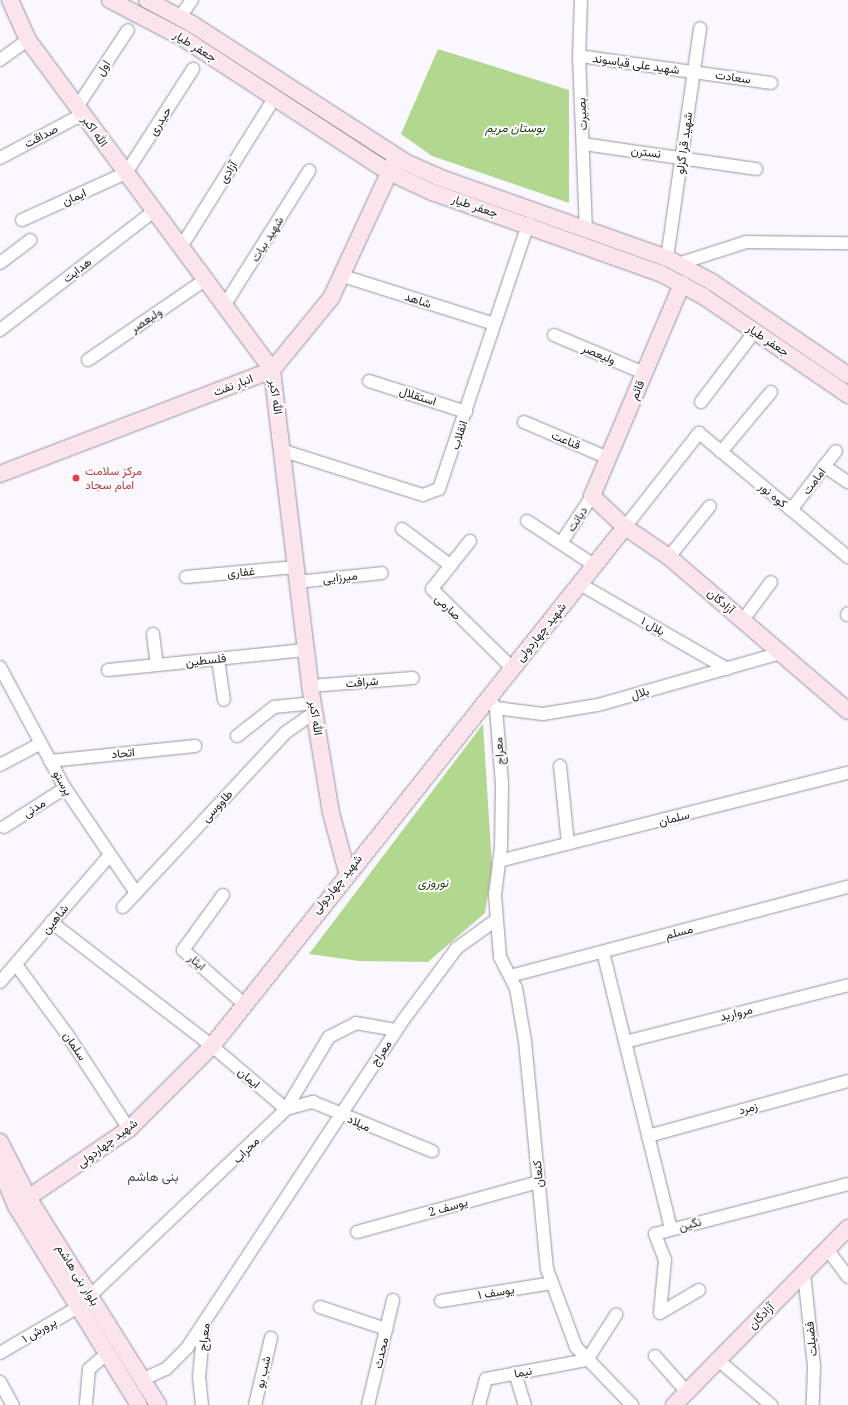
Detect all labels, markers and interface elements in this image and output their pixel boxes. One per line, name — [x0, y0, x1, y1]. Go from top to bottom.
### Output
street label: جعفر طیار — [171, 27, 219, 65]
street label: شهید علی قیاسوند — [591, 51, 681, 77]
street label: اول — [93, 57, 113, 79]
street label: سعادت — [714, 67, 752, 87]
street label: بصیرت — [574, 97, 590, 131]
street label: حیدری — [145, 104, 175, 138]
street label: شهید قرا گزلو — [673, 111, 695, 175]
street label: الله اکبر — [79, 113, 111, 149]
street label: صداقت — [22, 121, 60, 151]
park label: بوستان مریم — [485, 121, 545, 135]
street label: نسترن — [630, 143, 662, 161]
street label: آزادی — [216, 158, 240, 186]
street label: ایمان — [60, 185, 88, 209]
street label: جعفر طیار — [450, 191, 500, 221]
street label: شهید بیات — [247, 214, 287, 264]
street label: هدایت — [60, 254, 94, 286]
street label: شاهد — [403, 289, 433, 311]
street label: ولیعصر — [127, 304, 165, 336]
street label: جعفر طیار — [744, 321, 792, 359]
street label: ولیعصر — [580, 341, 618, 367]
street label: انبار نفت — [211, 371, 255, 399]
street label: قائم — [626, 378, 648, 402]
street label: الله اکبر — [266, 379, 286, 415]
street label: استقلال — [398, 383, 438, 409]
street label: انقلاب — [448, 419, 470, 451]
street label: قناعت — [549, 427, 583, 453]
place label: مرکز سلامت امام سجاد — [85, 464, 142, 492]
street label: امامت — [799, 465, 829, 497]
marker: مرکز سلامت امام سجاد — [70, 472, 82, 484]
street label: کوه نور — [756, 479, 790, 511]
street label: دیانت — [564, 504, 590, 534]
street label: غفاری — [226, 564, 256, 580]
street label: میرزایی — [322, 568, 358, 586]
street label: آزادگان — [705, 585, 737, 617]
street label: صارمی — [432, 591, 464, 623]
street label: شهید چهاردولی — [513, 600, 569, 664]
street label: بلال ۱ — [639, 614, 667, 638]
street label: فلسطین — [185, 651, 227, 669]
street label: شرافت — [345, 673, 379, 691]
street label: بلال — [629, 684, 651, 702]
street label: الله اکبر — [306, 700, 326, 736]
street label: معراج — [491, 737, 507, 765]
street label: اتحاد — [111, 745, 135, 761]
street label: پرستو — [50, 768, 76, 798]
street label: طاووسی — [198, 787, 236, 825]
street label: مدنی — [20, 795, 48, 821]
street label: سلمان — [657, 807, 691, 829]
street label: شهید چهاردولی — [309, 852, 365, 916]
park label: نوروزی — [418, 876, 448, 890]
street label: شاهین — [38, 901, 72, 937]
street label: مسلم — [664, 921, 694, 943]
street label: ایثار — [185, 951, 209, 973]
street label: مروارید — [718, 1002, 754, 1024]
street label: سلمان — [60, 1029, 90, 1063]
street label: معراج — [367, 1037, 395, 1069]
street label: ایمان — [235, 1064, 263, 1092]
street label: زمرد — [737, 1099, 759, 1117]
street label: میلاد — [345, 1111, 373, 1135]
street label: شهید چهاردولی — [74, 1116, 140, 1170]
street label: محراب — [230, 1134, 262, 1166]
street label: کنعان — [530, 1160, 546, 1188]
district label: بنی هاشم — [128, 1168, 178, 1184]
street label: یوسف 2 — [427, 1195, 469, 1219]
street label: نگین — [677, 1214, 703, 1234]
street label: بلوار بنی هاشم — [53, 1242, 103, 1308]
street label: یوسف ۱ — [477, 1282, 515, 1302]
street label: آزادگان — [745, 1300, 777, 1332]
street label: پرورش ۱ — [19, 1314, 59, 1346]
street label: فضیلت — [802, 1321, 820, 1357]
street label: معراج — [195, 1322, 213, 1352]
street label: محدث — [370, 1336, 392, 1370]
street label: شب بو — [252, 1354, 274, 1390]
street label: نیما — [513, 1363, 533, 1381]

